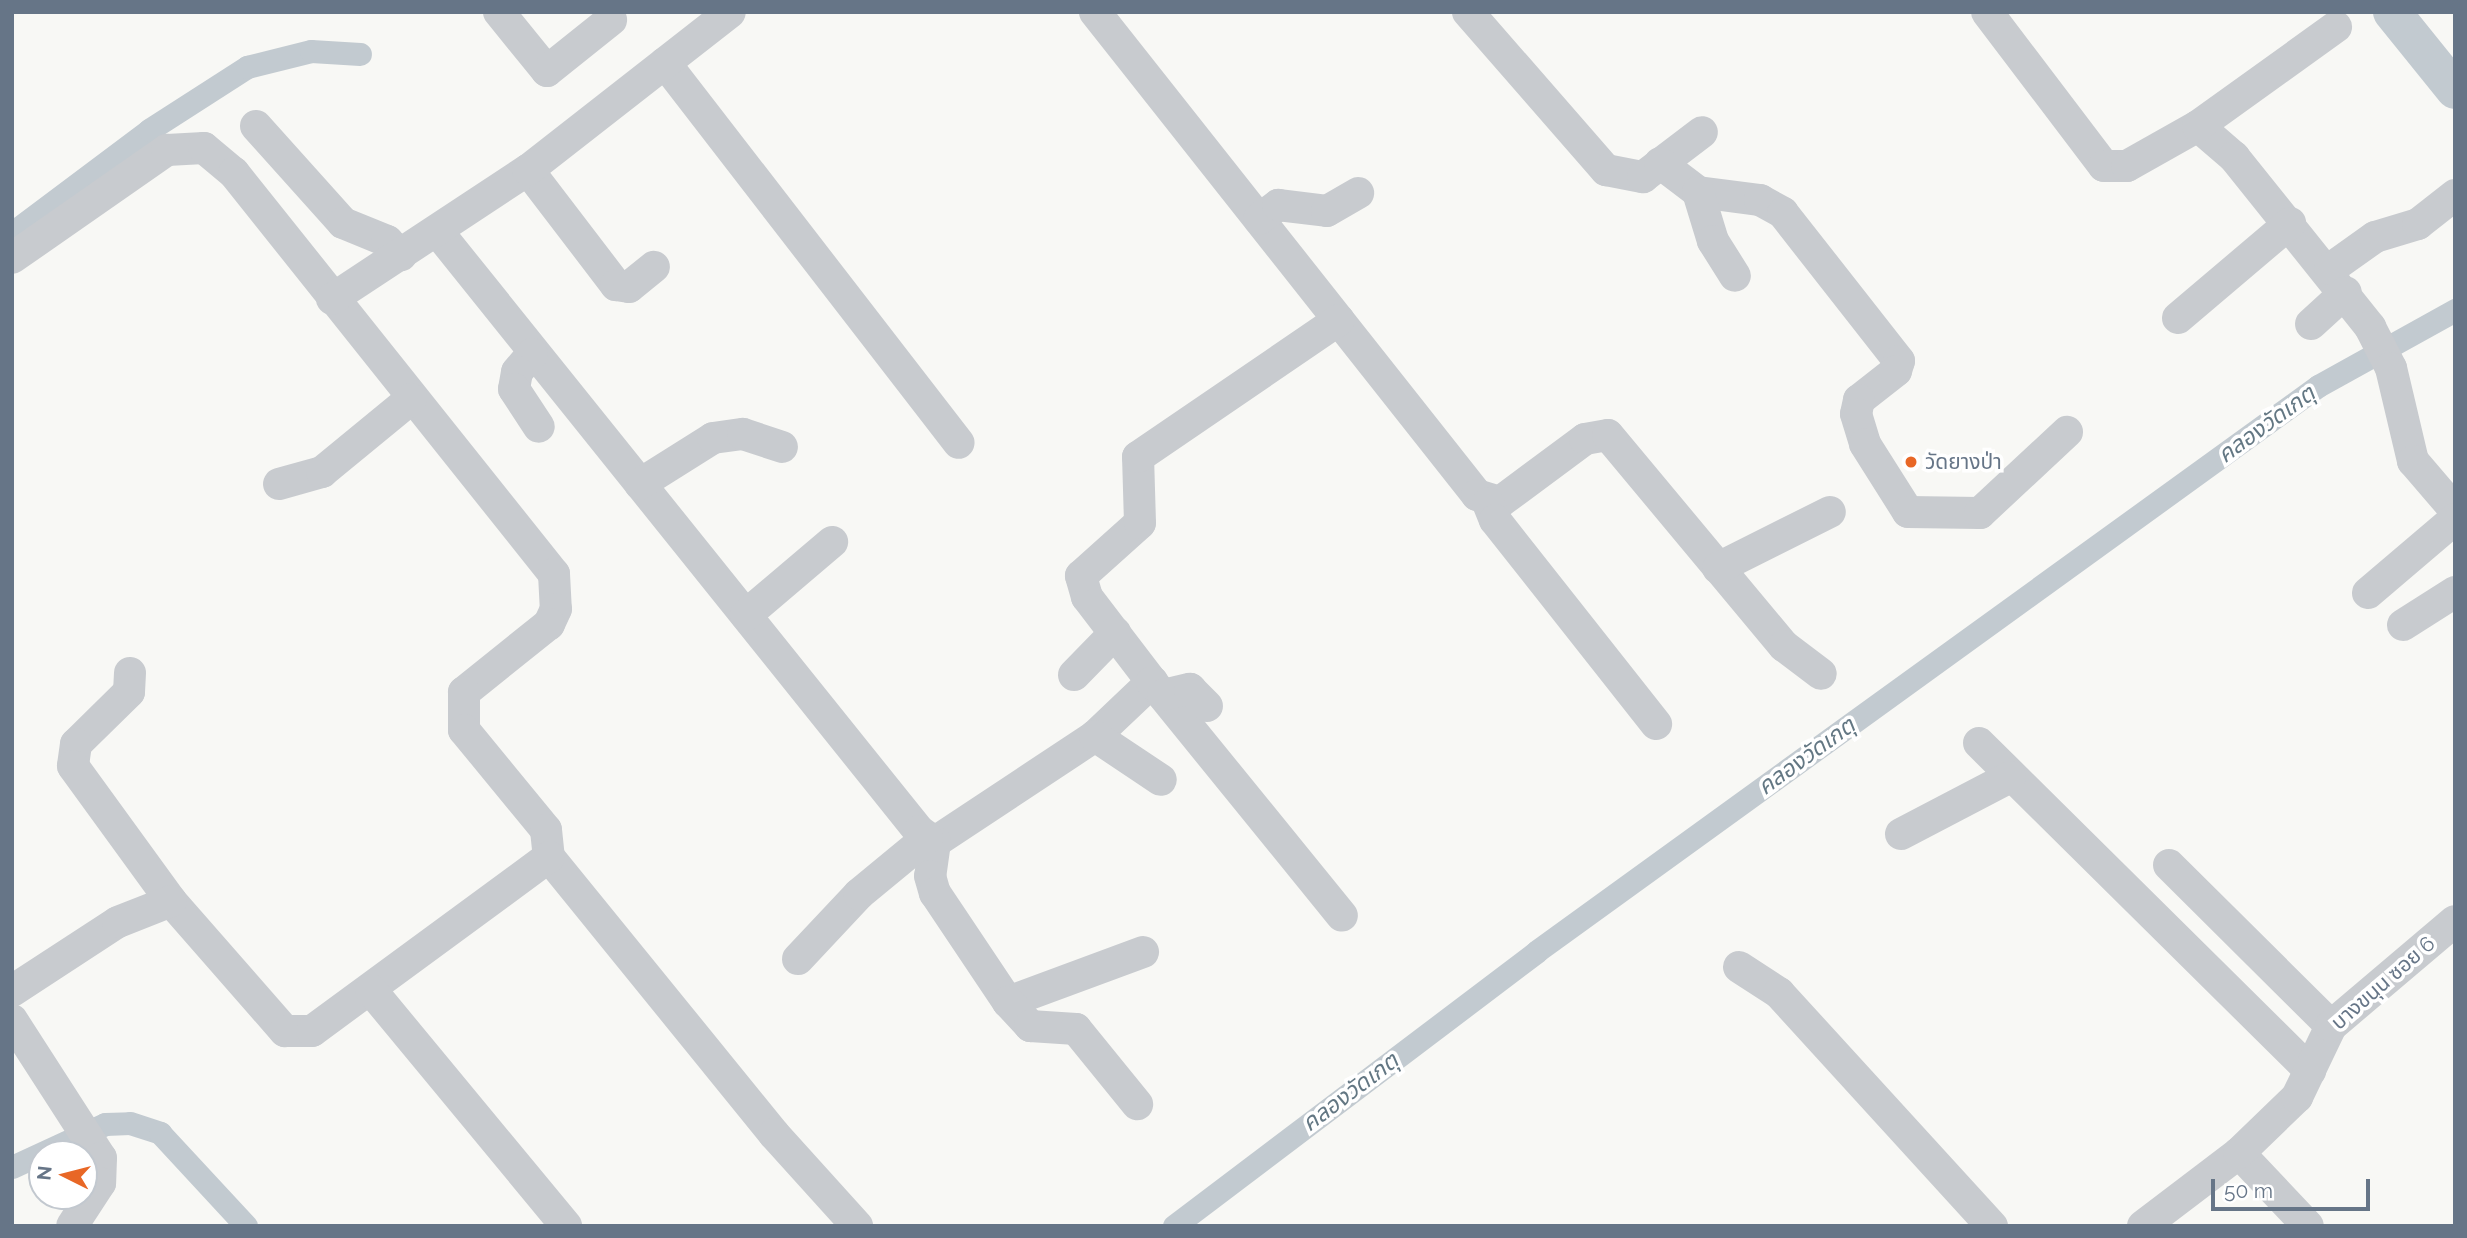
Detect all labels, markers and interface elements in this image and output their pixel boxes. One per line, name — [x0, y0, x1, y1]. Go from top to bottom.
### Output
water label: คลองวัดเกตุ — [2212, 379, 2320, 469]
place label: วัดยางป่า — [1925, 449, 2002, 475]
marker: วัดยางป่า — [1903, 454, 1919, 470]
water label: คลองวัดเกตุ — [1752, 711, 1860, 801]
street label: บางขนุน ซอย 6 — [2326, 931, 2440, 1035]
water label: คลองวัดเกตุ — [1296, 1047, 1404, 1137]
north arrow — [28, 1140, 98, 1210]
scale bar — [2215, 1164, 2374, 1208]
text: N — [32, 1165, 56, 1181]
text: 50 m — [2224, 1178, 2273, 1203]

